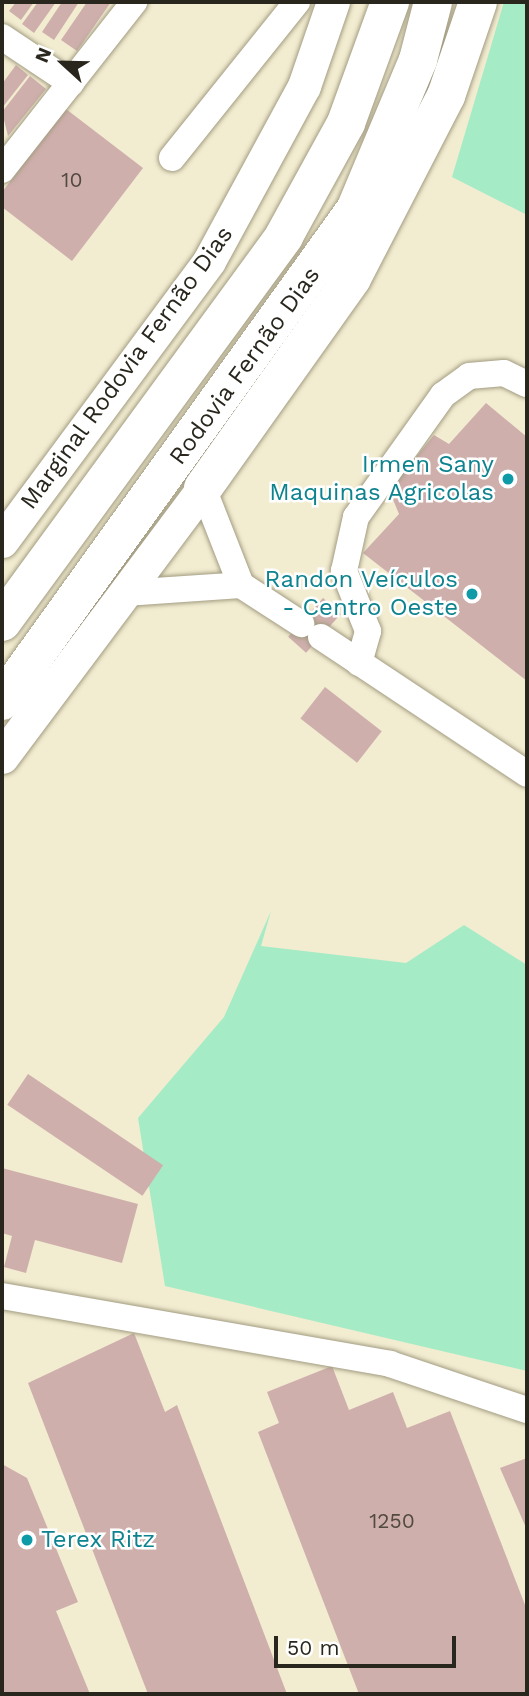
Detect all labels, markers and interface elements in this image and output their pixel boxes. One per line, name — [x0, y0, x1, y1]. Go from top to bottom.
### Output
north arrow — [28, 28, 98, 98]
text: N — [30, 44, 56, 66]
house number: 10 — [61, 167, 83, 193]
street label: Marginal Rodovia Fernão Dias — [14, 220, 240, 516]
street label: Rodovia Fernão Dias — [163, 261, 327, 471]
place label: Irmen Sany Maquinas Agricolas — [268, 451, 494, 507]
marker: Irmen Sany Maquinas Agricolas — [500, 471, 516, 487]
place label: Randon Veículos - Centro Oeste — [264, 566, 458, 622]
marker: Randon Veículos - Centro Oeste — [464, 586, 480, 602]
house number: 1250 — [369, 1508, 415, 1534]
place label: Terex Ritz — [41, 1526, 156, 1554]
marker: Terex Ritz — [19, 1532, 35, 1548]
scale bar — [277, 1622, 459, 1666]
text: 50 m — [287, 1635, 339, 1660]

